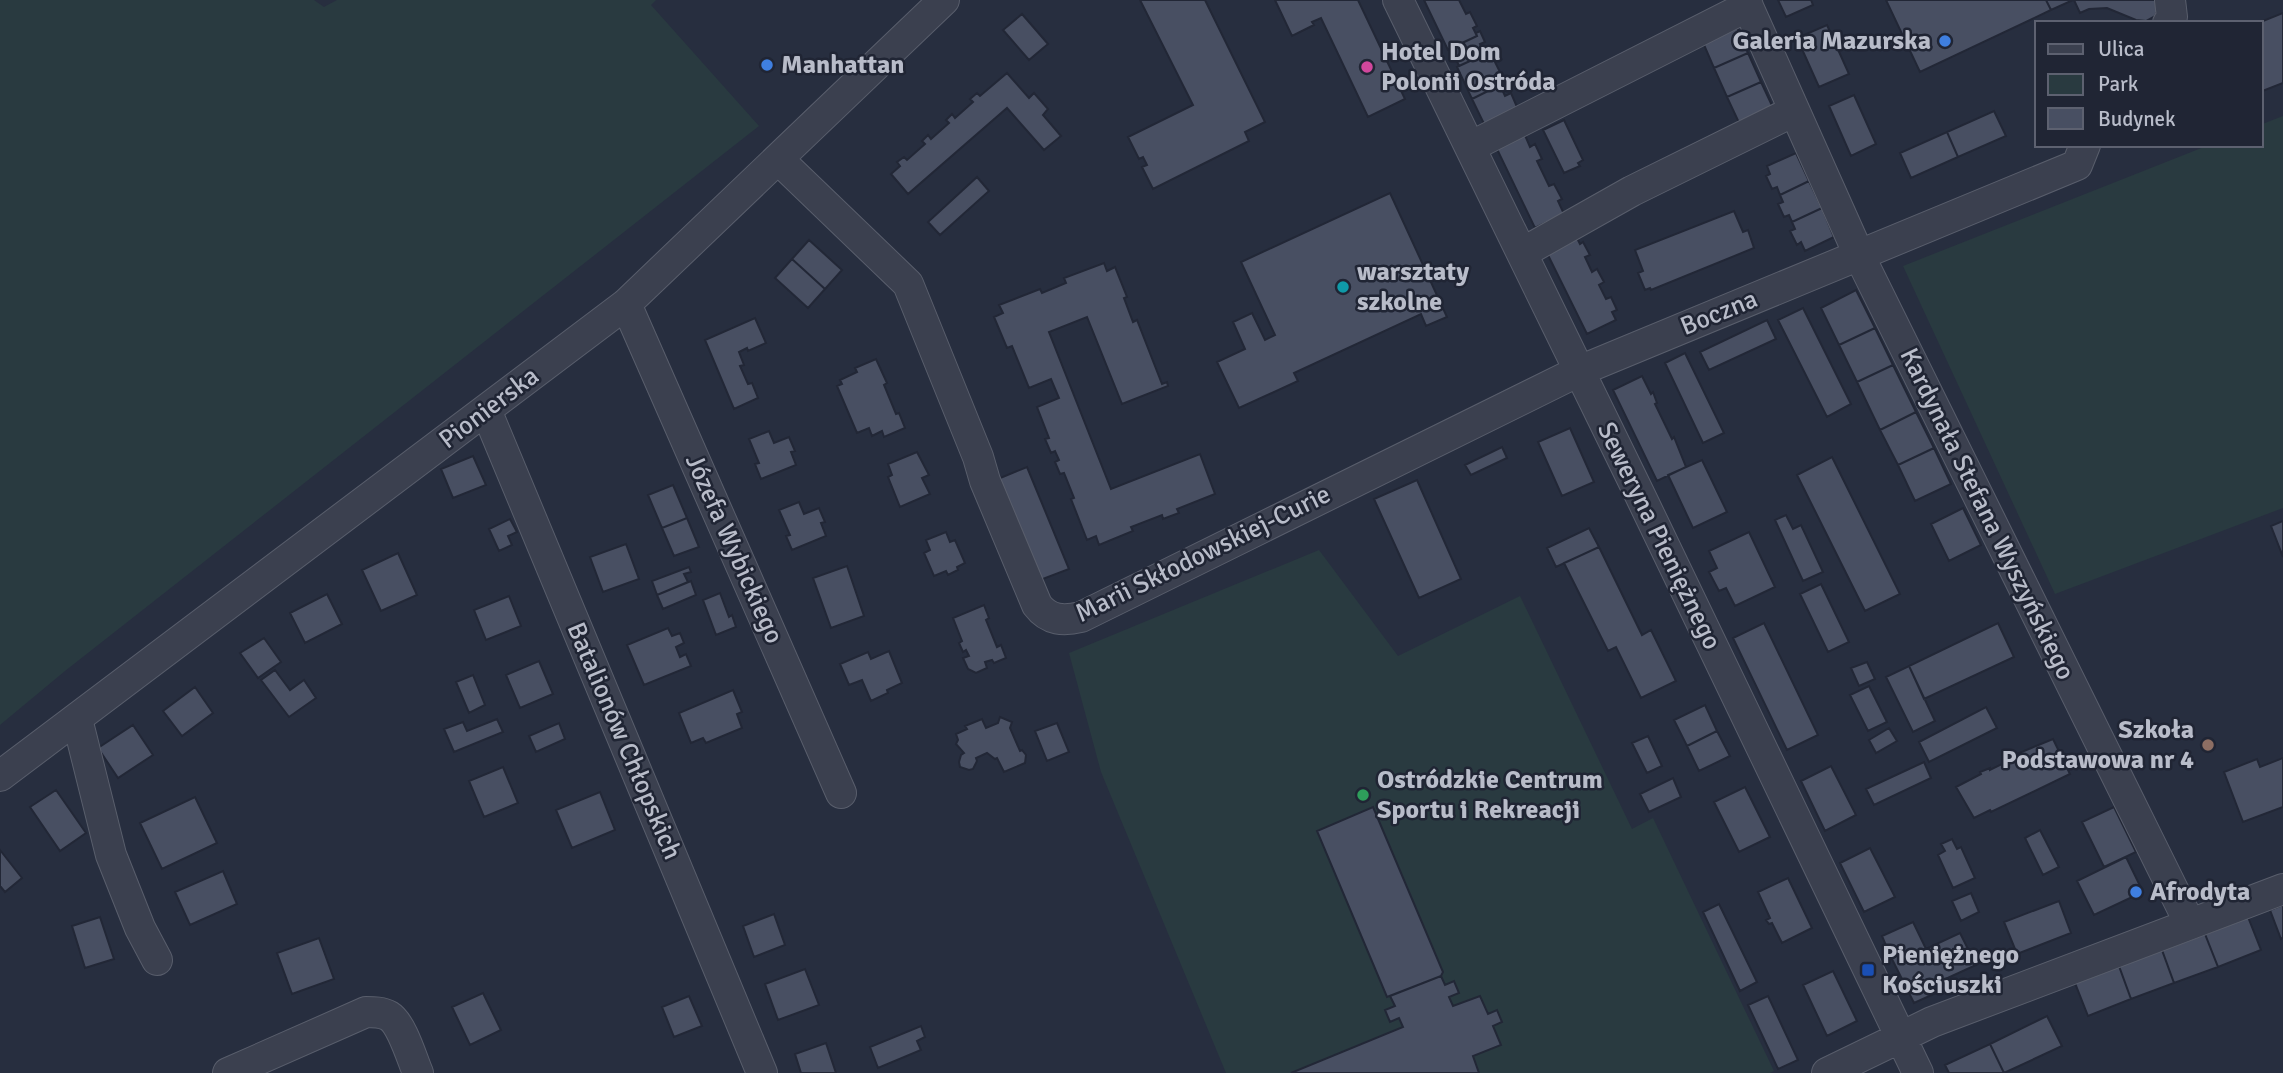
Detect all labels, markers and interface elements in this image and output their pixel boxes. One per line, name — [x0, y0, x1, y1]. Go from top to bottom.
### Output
legend — [2035, 21, 2262, 147]
place label: Galeria Mazurska — [1732, 25, 1931, 57]
marker: Galeria Mazurska — [1937, 33, 1953, 49]
place label: Hotel Dom Polonii Ostróda — [1381, 36, 1556, 98]
text: Ulica — [2098, 36, 2144, 62]
place label: Manhattan — [781, 49, 905, 81]
marker: Manhattan — [759, 57, 775, 73]
marker: Hotel Dom Polonii Ostróda — [1359, 59, 1375, 75]
text: Park — [2098, 71, 2139, 97]
text: Budynek — [2098, 106, 2176, 132]
place label: warsztaty szkolne — [1357, 256, 1469, 318]
marker: warsztaty szkolne — [1335, 279, 1351, 295]
street label: Boczna — [1676, 283, 1762, 343]
street label: Kardynała Stefana Wyszyńskiego — [1893, 343, 2081, 685]
street label: Pionierska — [433, 360, 545, 456]
street label: Seweryna Pieniężnego — [1590, 417, 1728, 655]
street label: Józefa Wybickiego — [678, 449, 790, 649]
street label: Marii Skłodowskiej-Curie — [1070, 478, 1336, 630]
street label: Batalionów Chłopskich — [560, 618, 688, 864]
place label: Szkoła Podstawowa nr 4 — [2001, 714, 2194, 776]
marker: Szkoła Podstawowa nr 4 — [2200, 737, 2216, 753]
place label: Ostródzkie Centrum Sportu i Rekreacji — [1377, 764, 1603, 826]
marker: Ostródzkie Centrum Sportu i Rekreacji — [1355, 787, 1371, 803]
place label: Afrodyta — [2150, 876, 2250, 908]
marker: Afrodyta — [2128, 884, 2144, 900]
place label: Pieniężnego Kościuszki — [1882, 939, 2019, 1001]
marker: Pieniężnego Kościuszki — [1860, 962, 1876, 978]

